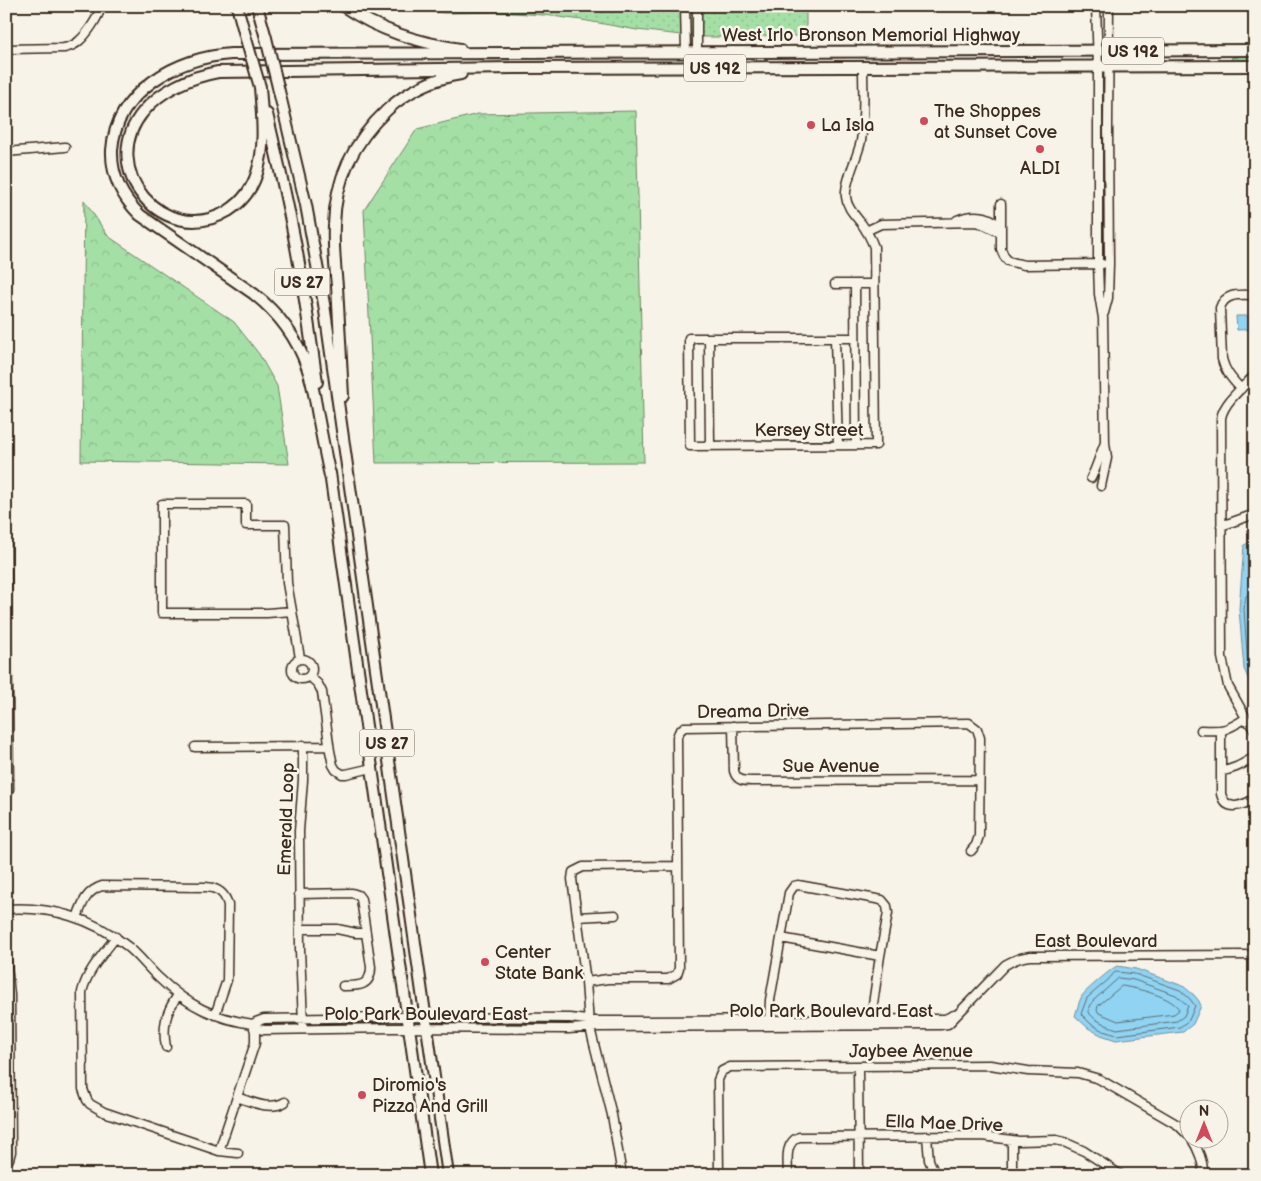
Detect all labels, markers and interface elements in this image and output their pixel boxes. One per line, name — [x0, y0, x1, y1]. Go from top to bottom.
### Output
street label: West Irlo Bronson Memorial Highway — [722, 25, 1021, 46]
road number: US 192 — [1102, 37, 1164, 64]
road number: US 192 — [684, 54, 746, 82]
place label: The Shoppes at Sunset Cove — [934, 101, 1058, 143]
place label: La Isla — [821, 115, 874, 136]
marker: The Shoppes at Sunset Cove — [918, 115, 930, 127]
marker: La Isla — [805, 119, 817, 131]
marker: ALDI — [1034, 143, 1046, 155]
place label: ALDI — [1020, 158, 1060, 179]
road number: US 27 — [274, 268, 330, 296]
street label: Kersey Street — [755, 420, 864, 441]
street label: Dreama Drive — [697, 700, 810, 723]
road number: US 27 — [360, 730, 414, 756]
street label: Sue Avenue — [783, 756, 880, 777]
street label: Emerald Loop — [274, 762, 299, 876]
street label: East Boulevard — [1034, 931, 1158, 952]
place label: Center State Bank — [495, 942, 583, 984]
marker: Center State Bank — [479, 956, 491, 968]
street label: Polo Park Boulevard East — [729, 1001, 933, 1022]
street label: Polo Park Boulevard East — [324, 1004, 528, 1025]
street label: Jaybee Avenue — [849, 1041, 973, 1062]
place label: Diromio's Pizza And Grill — [372, 1075, 488, 1117]
marker: Diromio's Pizza And Grill — [356, 1089, 368, 1101]
north arrow — [1178, 1098, 1228, 1148]
text: N — [1199, 1103, 1209, 1120]
street label: Ella Mae Drive — [884, 1111, 1004, 1136]

